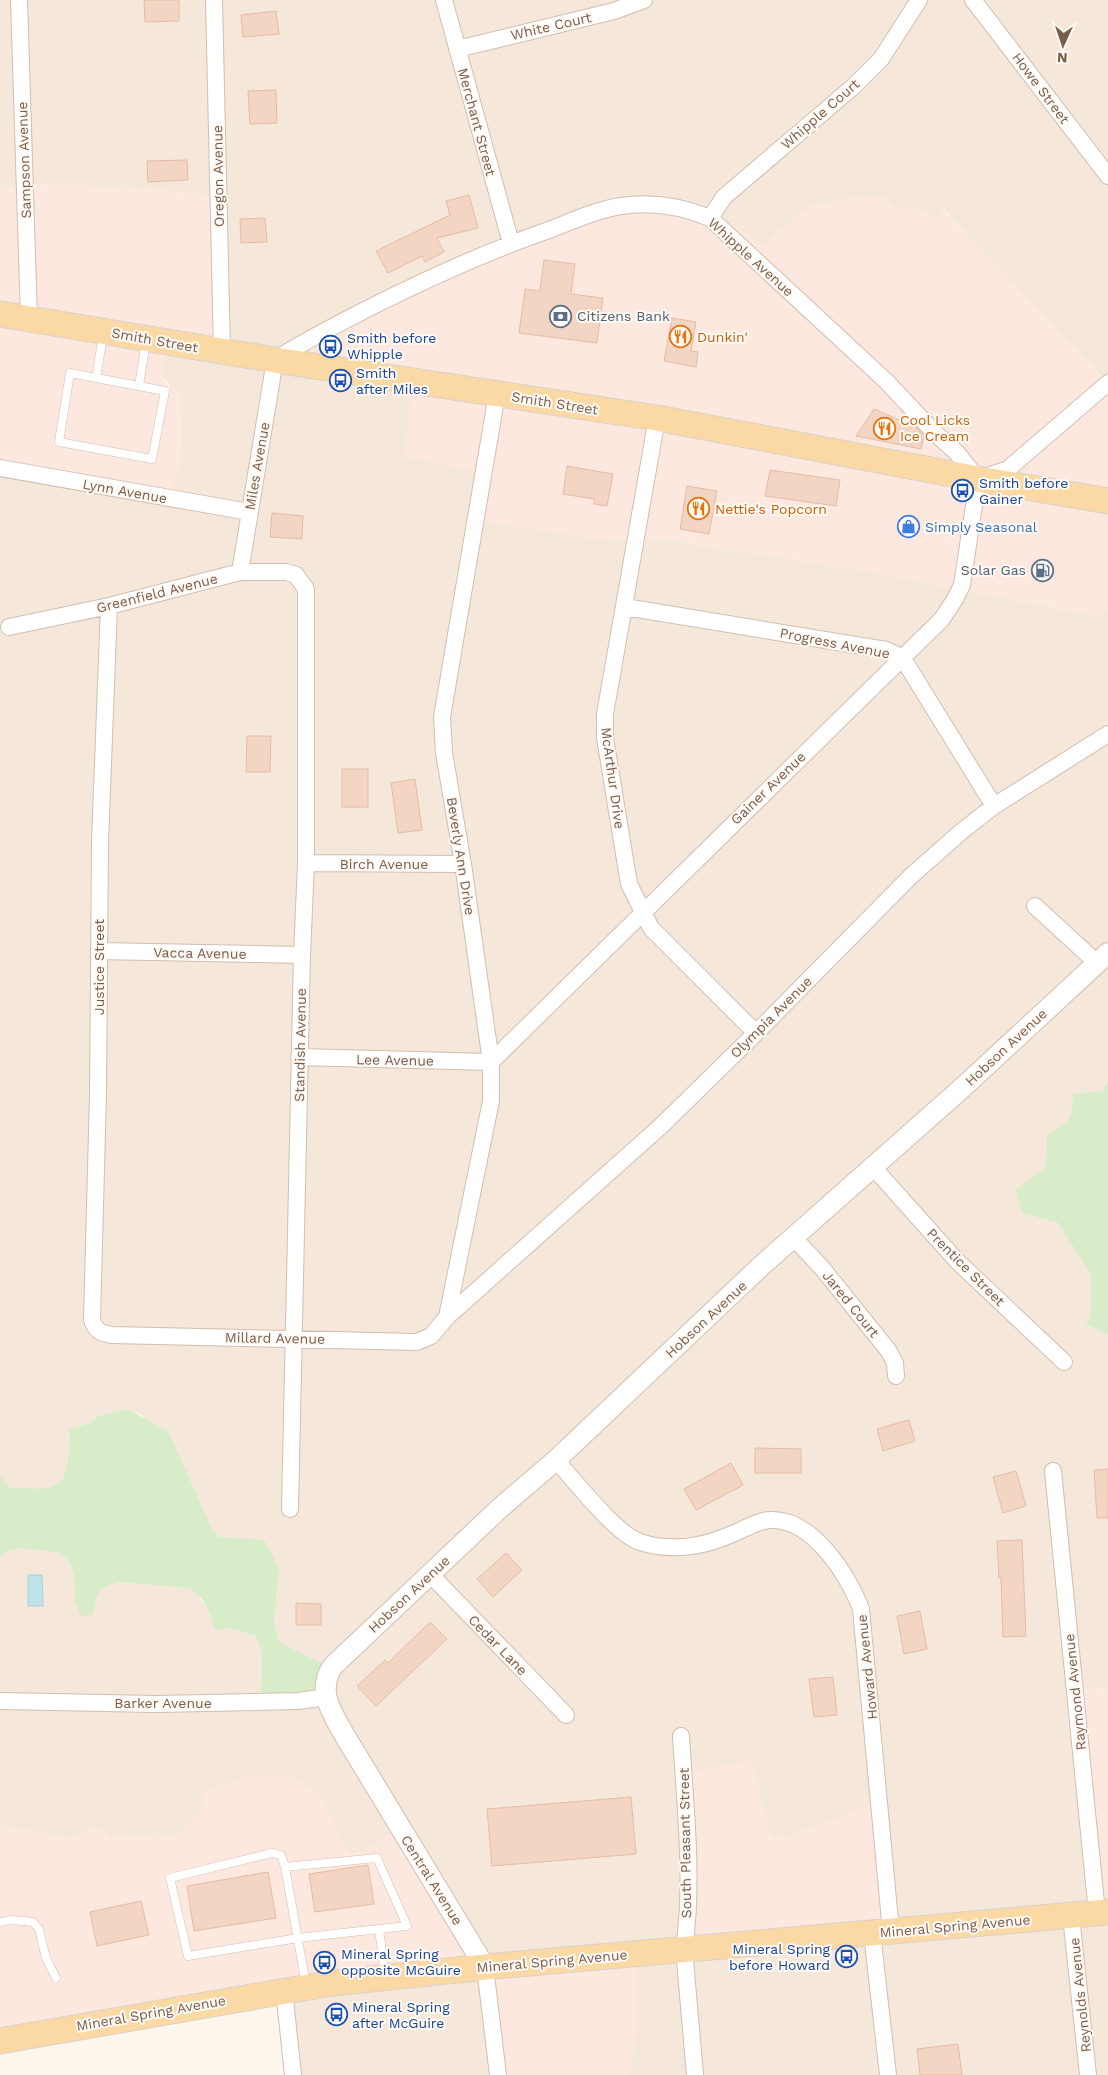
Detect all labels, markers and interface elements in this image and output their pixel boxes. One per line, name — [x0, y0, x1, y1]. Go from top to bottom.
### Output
street label: White Court — [509, 9, 593, 43]
north arrow — [1038, 20, 1088, 70]
street label: Howe Street — [1009, 49, 1073, 127]
text: N — [1057, 50, 1068, 66]
street label: Merchant Street — [455, 66, 499, 178]
street label: Whipple Court — [778, 76, 862, 152]
street label: Sampson Avenue — [14, 101, 34, 219]
street label: Oregon Avenue — [209, 125, 227, 227]
street label: Whipple Avenue — [705, 214, 797, 300]
bank icon: Citizens Bank — [549, 304, 573, 328]
place label: Citizens Bank — [577, 308, 670, 324]
street label: Smith Street — [111, 325, 200, 355]
restaurant icon: Dunkin' — [669, 325, 693, 349]
place label: Dunkin' — [697, 329, 748, 345]
place label: Smith before Whipple — [347, 330, 436, 362]
bus stop icon: Smith before Whipple — [319, 334, 343, 358]
place label: Smith after Miles — [356, 365, 428, 397]
bus stop icon: Smith after Miles — [328, 369, 352, 393]
street label: Smith Street — [511, 388, 600, 418]
place label: Cool Licks Ice Cream — [900, 412, 970, 444]
restaurant icon: Cool Licks Ice Cream — [872, 416, 896, 440]
street label: Miles Avenue — [241, 421, 273, 511]
place label: Smith before Gainer — [979, 475, 1068, 507]
street label: Lynn Avenue — [82, 476, 168, 506]
bus stop icon: Smith before Gainer — [951, 479, 975, 503]
restaurant icon: Nettie's Popcorn — [687, 497, 711, 521]
place label: Nettie's Popcorn — [715, 501, 827, 517]
shop icon: Simply Seasonal — [897, 515, 921, 539]
place label: Simply Seasonal — [925, 519, 1038, 535]
fuel station icon: Solar Gas — [1030, 558, 1054, 582]
place label: Solar Gas — [961, 562, 1026, 578]
street label: Greenfield Avenue — [95, 570, 219, 616]
street label: Progress Avenue — [779, 624, 891, 662]
street label: McArthur Drive — [598, 726, 628, 830]
street label: Gainer Avenue — [727, 748, 809, 828]
street label: Beverly Ann Drive — [444, 796, 478, 916]
street label: Birch Avenue — [340, 856, 428, 872]
street label: Justice Street — [91, 919, 107, 1015]
street label: Vacca Avenue — [153, 944, 247, 962]
street label: Olympia Avenue — [727, 973, 815, 1061]
street label: Standish Avenue — [291, 988, 309, 1102]
street label: Hobson Avenue — [962, 1005, 1050, 1089]
street label: Lee Avenue — [356, 1051, 434, 1069]
street label: Prentice Street — [924, 1225, 1008, 1309]
street label: Jared Court — [819, 1268, 883, 1340]
street label: Hobson Avenue — [662, 1277, 750, 1361]
street label: Millard Avenue — [225, 1329, 325, 1347]
street label: Hobson Avenue — [365, 1552, 453, 1636]
street label: Cedar Lane — [465, 1612, 531, 1678]
street label: Howard Avenue — [854, 1614, 880, 1720]
street label: Raymond Avenue — [1061, 1633, 1089, 1751]
street label: Barker Avenue — [114, 1695, 212, 1711]
street label: South Pleasant Street — [676, 1767, 694, 1919]
street label: Central Avenue — [398, 1832, 466, 1928]
street label: Mineral Spring Avenue — [879, 1911, 1031, 1941]
street label: Reynolds Avenue — [1066, 1937, 1094, 2053]
place label: Mineral Spring before Howard — [729, 1941, 831, 1973]
bus stop icon: Mineral Spring before Howard — [834, 1945, 858, 1969]
place label: Mineral Spring opposite McGuire — [341, 1946, 461, 1978]
street label: Mineral Spring Avenue — [476, 1946, 628, 1976]
bus stop icon: Mineral Spring opposite McGuire — [313, 1950, 337, 1974]
street label: Mineral Spring Avenue — [75, 1992, 227, 2034]
place label: Mineral Spring after McGuire — [352, 1999, 450, 2031]
bus stop icon: Mineral Spring after McGuire — [324, 2003, 348, 2027]

